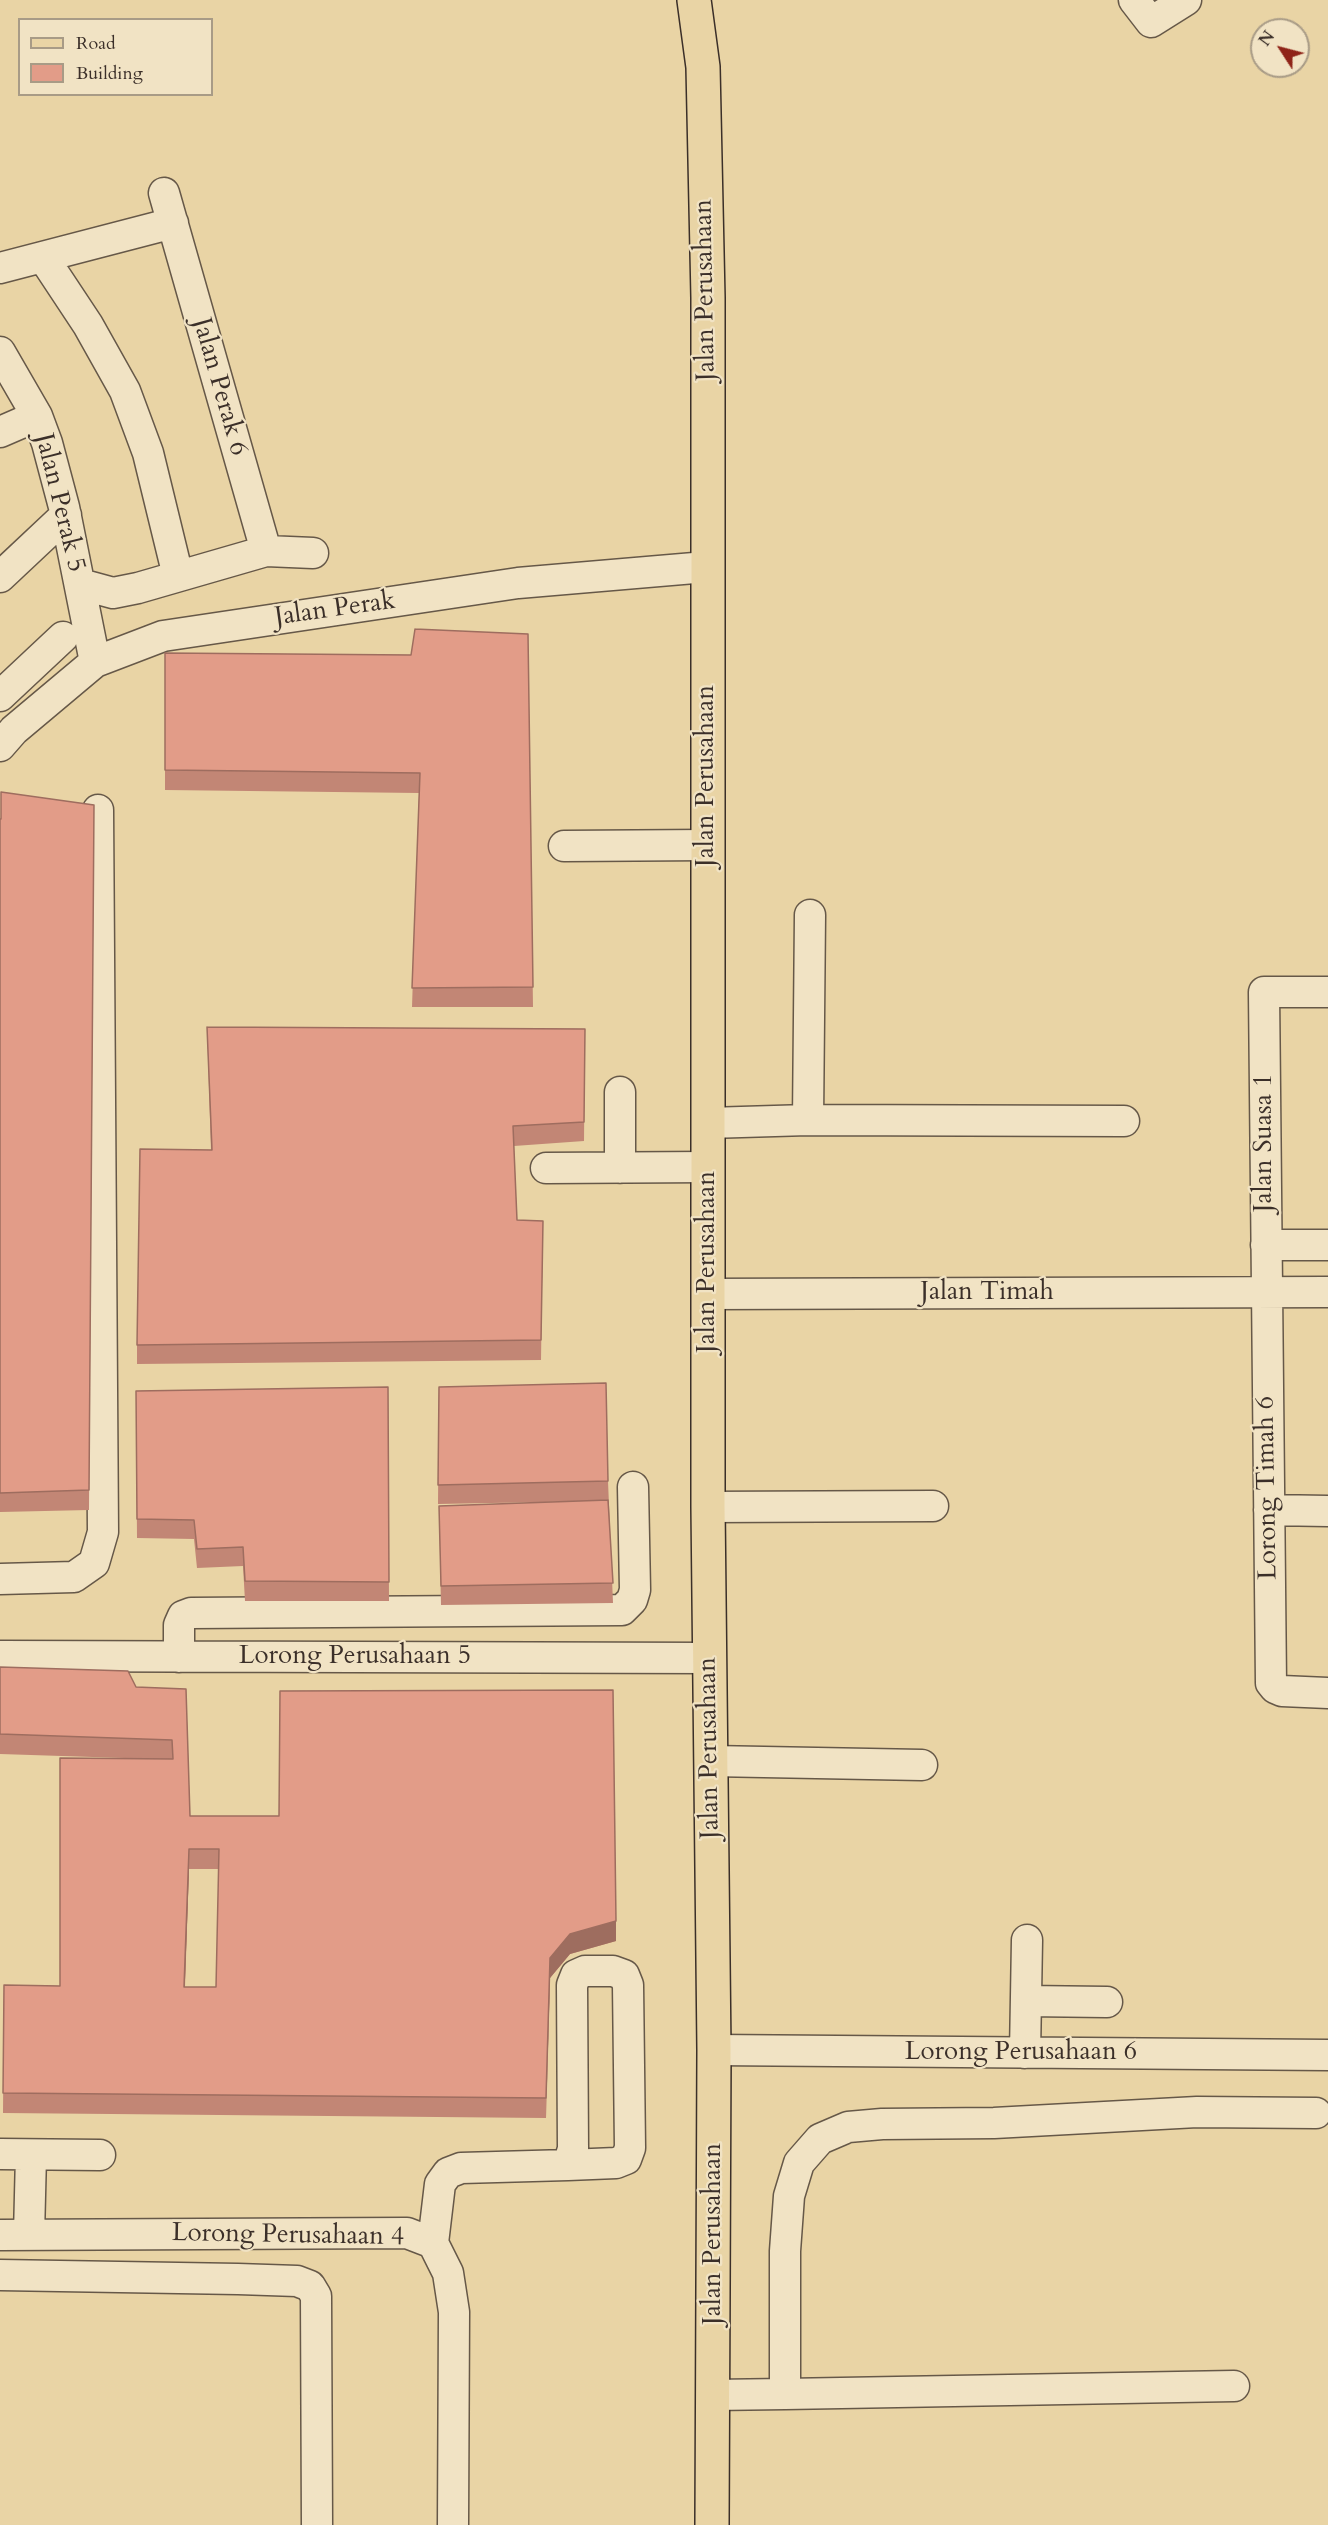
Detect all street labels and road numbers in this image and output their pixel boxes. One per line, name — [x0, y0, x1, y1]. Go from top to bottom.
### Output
street label: Jalan Perusahaan — [689, 199, 723, 381]
street label: Jalan Perak 6 — [184, 315, 254, 459]
street label: Jalan Perak 5 — [27, 430, 91, 576]
street label: Jalan Perak — [273, 586, 397, 634]
street label: Jalan Perusahaan — [691, 685, 723, 867]
street label: Jalan Suasa 1 — [1249, 1074, 1281, 1212]
street label: Jalan Perusahaan — [692, 1171, 724, 1353]
street label: Jalan Timah — [920, 1277, 1054, 1309]
street label: Lorong Timah 6 — [1251, 1396, 1285, 1580]
street label: Lorong Perusahaan 5 — [239, 1641, 471, 1673]
street label: Jalan Perusahaan — [693, 1657, 727, 1839]
street label: Lorong Perusahaan 6 — [905, 2037, 1137, 2069]
street label: Jalan Perusahaan — [698, 2143, 730, 2325]
street label: Lorong Perusahaan 4 — [172, 2218, 404, 2254]

